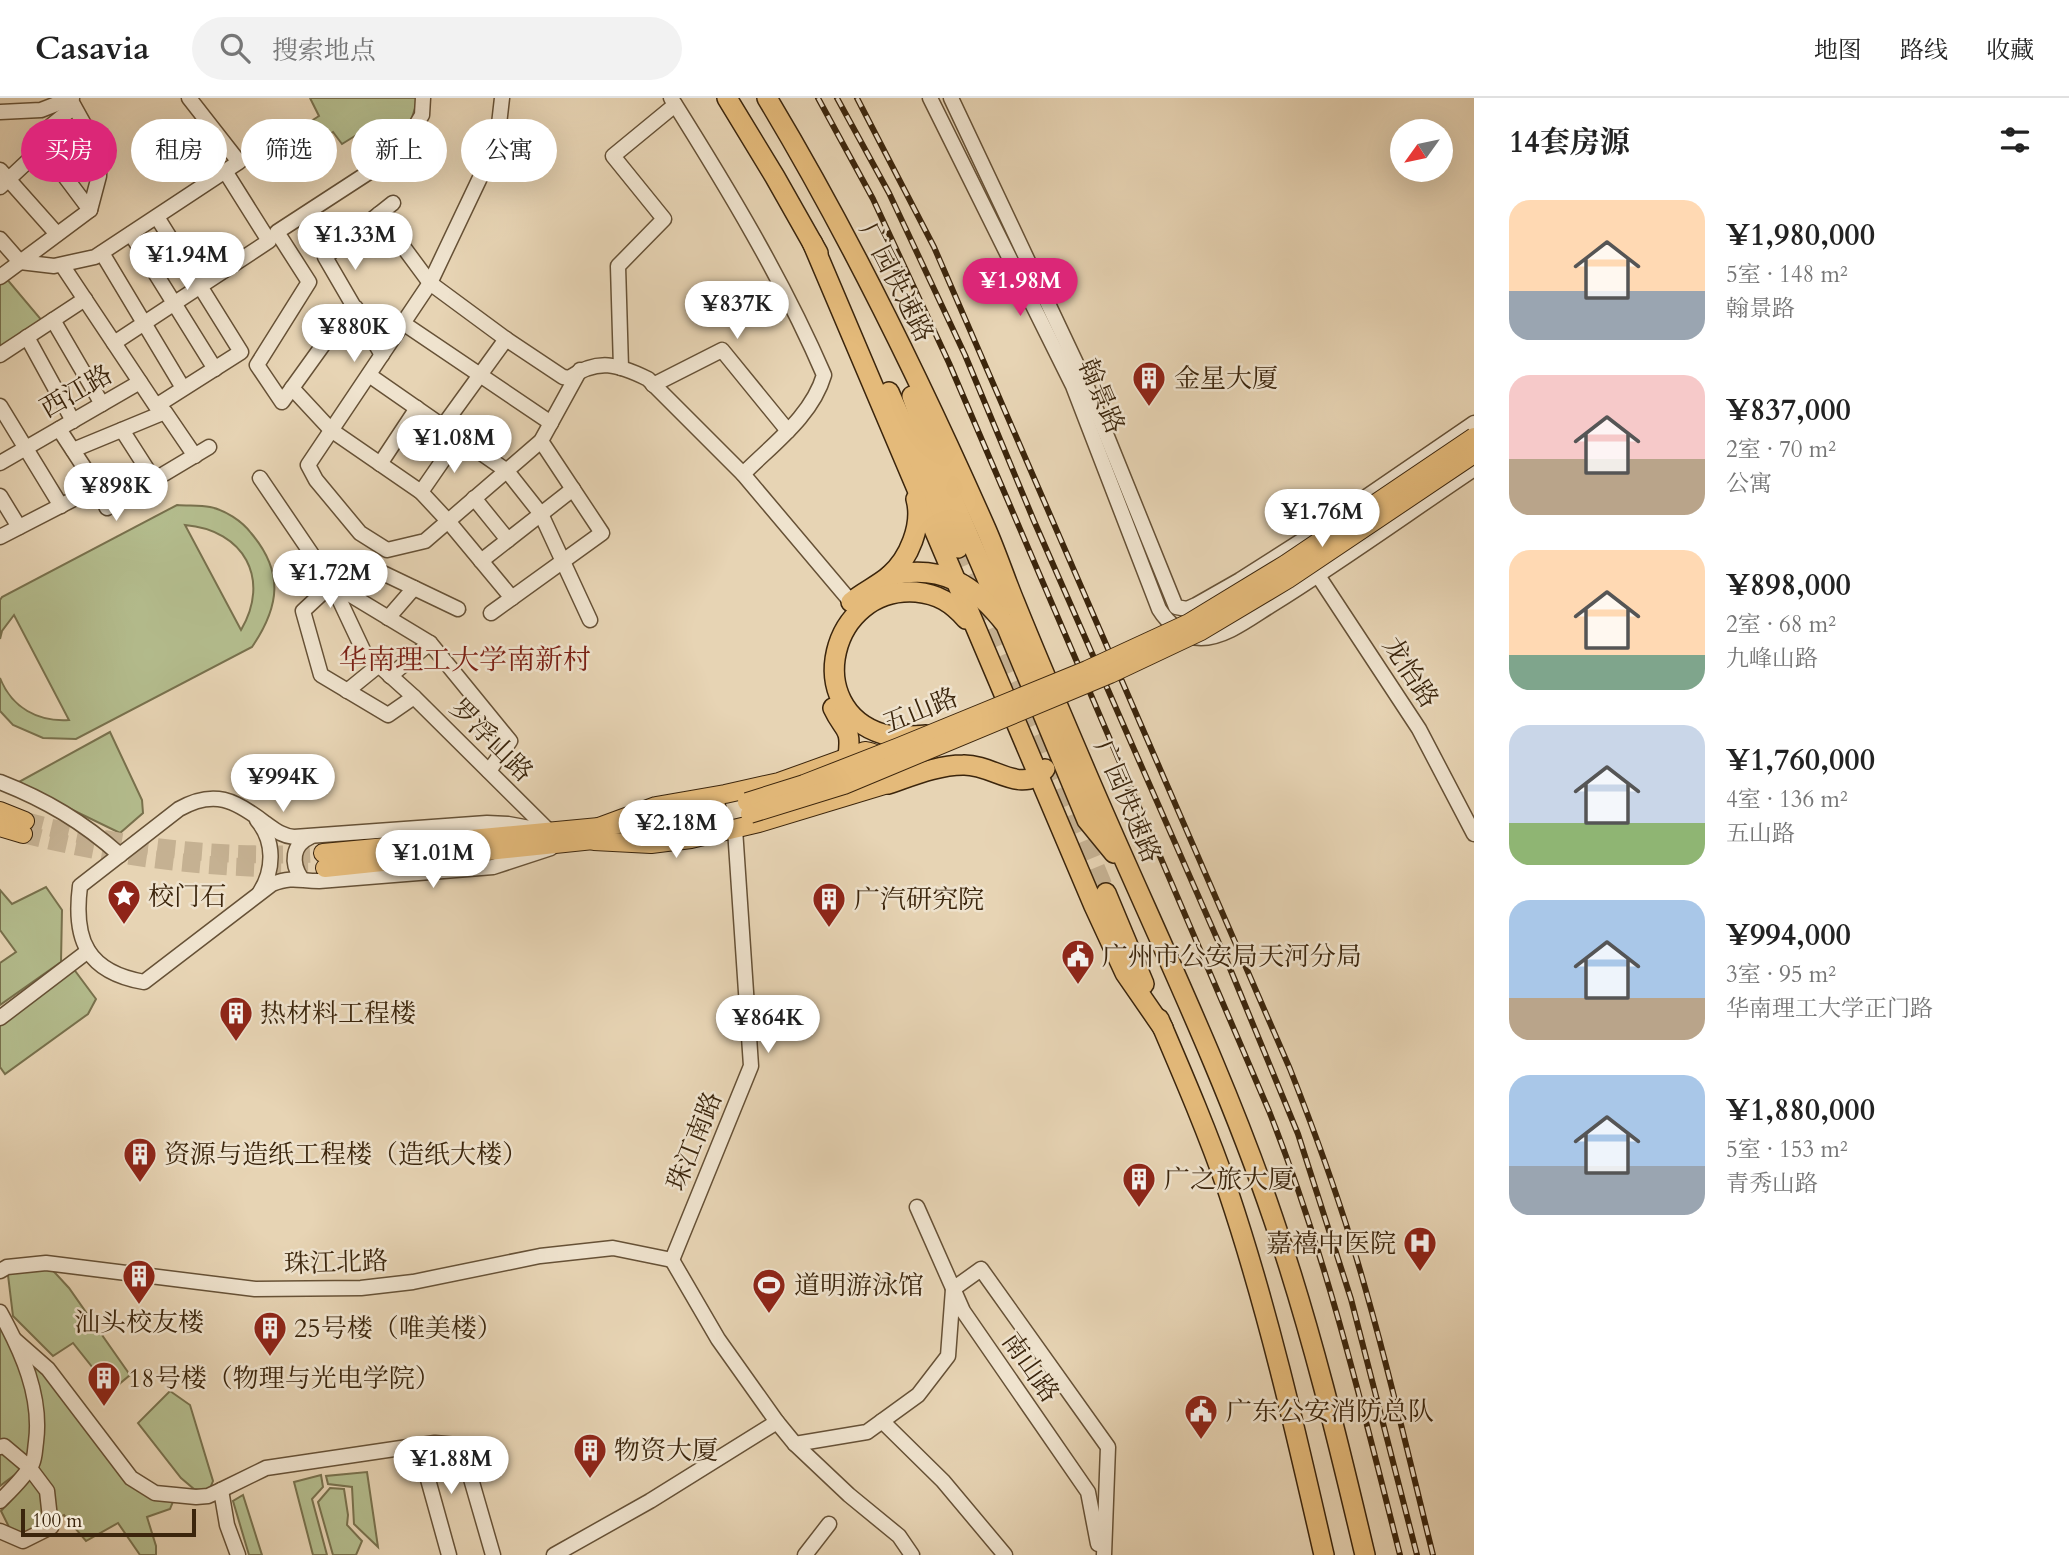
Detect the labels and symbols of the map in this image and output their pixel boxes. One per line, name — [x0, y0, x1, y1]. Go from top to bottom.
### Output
north arrow — [1390, 119, 1452, 182]
pin: ¥1.33M — [298, 212, 412, 272]
street label: 广园快速路 — [851, 216, 942, 348]
pin: ¥1.94M — [130, 232, 244, 292]
pin: ¥1.98M — [963, 258, 1077, 318]
pin: ¥837K — [688, 282, 786, 341]
pin: ¥880K — [305, 304, 403, 364]
street label: 翰景路 — [1070, 353, 1133, 439]
street label: 西江路 — [34, 357, 119, 426]
building icon: 金星大厦 — [1130, 359, 1168, 408]
place label: 金星大厦 — [1174, 361, 1278, 396]
pin: ¥1.08M — [397, 416, 511, 475]
pin: ¥898K — [67, 464, 165, 523]
pin: ¥1.76M — [1265, 490, 1379, 549]
pin: ¥1.72M — [273, 550, 387, 610]
street label: 龙怡路 — [1375, 630, 1447, 715]
district label: 华南理工大学南新村 — [339, 641, 591, 679]
street label: 五山路 — [877, 680, 963, 741]
street label: 罗浮山路 — [442, 691, 541, 790]
street label: 广园快速路 — [1086, 735, 1169, 868]
pin: ¥994K — [234, 754, 332, 814]
pin: ¥2.18M — [619, 800, 733, 860]
pin: ¥1.01M — [376, 830, 490, 890]
place icon: 校门石 — [105, 877, 143, 926]
place label: 校门石 — [148, 879, 226, 914]
building icon: 广汽研究院 — [810, 880, 848, 929]
place label: 广汽研究院 — [854, 882, 984, 917]
public building icon: 广州市公安局天河分局 — [1059, 937, 1097, 986]
place label: 广州市公安局天河分局 — [1102, 939, 1362, 974]
building icon: 热材料工程楼 — [217, 994, 255, 1043]
place label: 热材料工程楼 — [260, 996, 416, 1031]
pin: ¥864K — [719, 996, 817, 1055]
street label: 珠江南路 — [659, 1086, 730, 1196]
building icon: 资源与造纸工程楼（造纸大楼） — [121, 1135, 159, 1184]
place label: 资源与造纸工程楼（造纸大楼） — [164, 1137, 528, 1172]
building icon: 广之旅大厦 — [1120, 1160, 1158, 1209]
place label: 广之旅大厦 — [1164, 1162, 1294, 1197]
hospital icon: 嘉禧中医院 — [1401, 1224, 1439, 1273]
place label: 嘉禧中医院 — [1266, 1226, 1396, 1261]
street label: 珠江北路 — [283, 1243, 389, 1282]
building icon: 汕头校友楼 — [120, 1257, 158, 1306]
sports icon: 道明游泳馆 — [750, 1266, 788, 1315]
place label: 道明游泳馆 — [794, 1268, 924, 1303]
place label: 汕头校友楼 — [74, 1305, 204, 1340]
building icon: 25号楼（唯美楼） — [251, 1309, 289, 1358]
place label: 25号楼（唯美楼） — [294, 1311, 503, 1346]
street label: 南山路 — [994, 1325, 1067, 1409]
building icon: 18号楼（物理与光电学院） — [85, 1359, 123, 1408]
place label: 18号楼（物理与光电学院） — [128, 1361, 441, 1396]
public building icon: 广东公安消防总队 — [1182, 1392, 1220, 1441]
place label: 广东公安消防总队 — [1226, 1394, 1434, 1429]
building icon: 物资大厦 — [571, 1431, 609, 1480]
place label: 物资大厦 — [614, 1433, 718, 1468]
pin: ¥1.88M — [394, 1436, 508, 1496]
scale bar — [21, 1506, 196, 1538]

